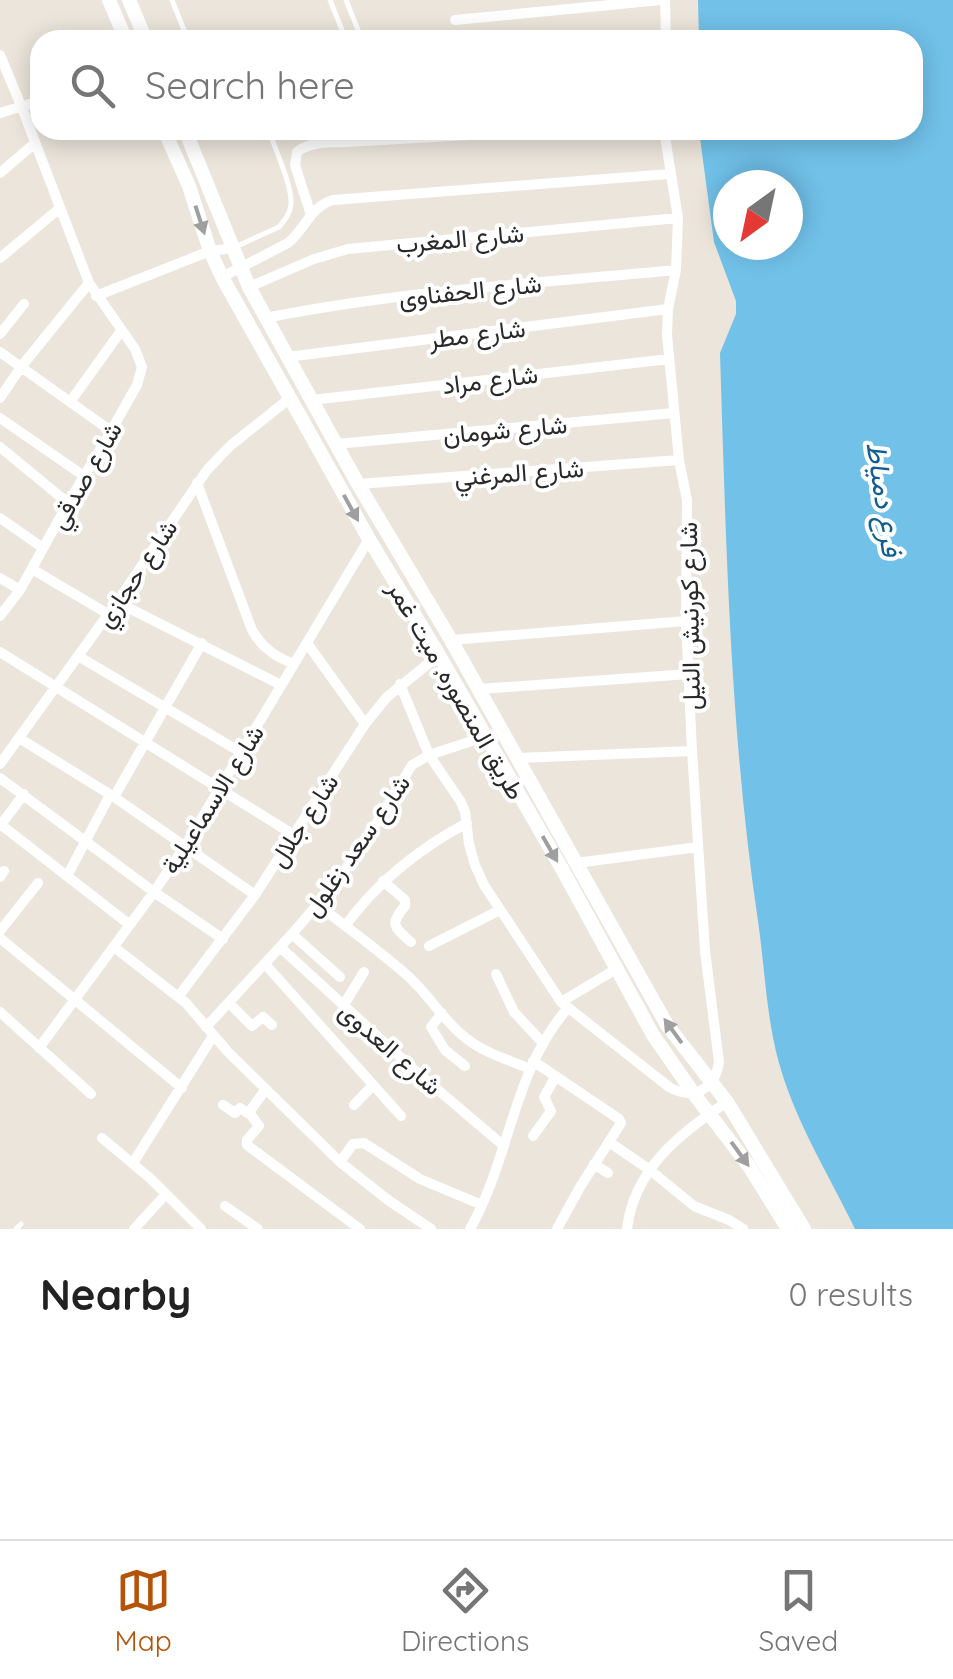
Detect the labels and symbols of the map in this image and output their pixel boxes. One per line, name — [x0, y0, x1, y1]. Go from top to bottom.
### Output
north arrow — [713, 170, 803, 260]
one-way arrow — [194, 206, 209, 236]
street label: شارع المغرب — [395, 217, 525, 261]
street label: شارع الحفناوى — [397, 267, 543, 315]
street label: شارع مطر — [426, 312, 527, 356]
street label: شارع مراد — [440, 358, 540, 402]
street label: شارع شومان — [442, 408, 569, 452]
street label: شارع صدقي — [42, 416, 133, 537]
water label: فرع دمياط — [857, 440, 911, 560]
street label: شارع المرغني — [453, 452, 585, 498]
one-way arrow — [343, 493, 360, 522]
street label: شارع حجازي — [89, 513, 188, 636]
street label: شارع كورنيش النيل — [672, 522, 708, 710]
street label: طريق المنصوره, ميت غمر — [380, 574, 532, 805]
street label: شارع الاسماعيلية — [154, 719, 272, 880]
street label: شارع جلال — [261, 768, 346, 874]
street label: شارع سعد زغلول — [296, 768, 418, 923]
one-way arrow — [541, 835, 558, 863]
street label: شارع العدوى — [332, 995, 449, 1103]
one-way arrow — [664, 1018, 683, 1044]
one-way arrow — [730, 1141, 749, 1167]

